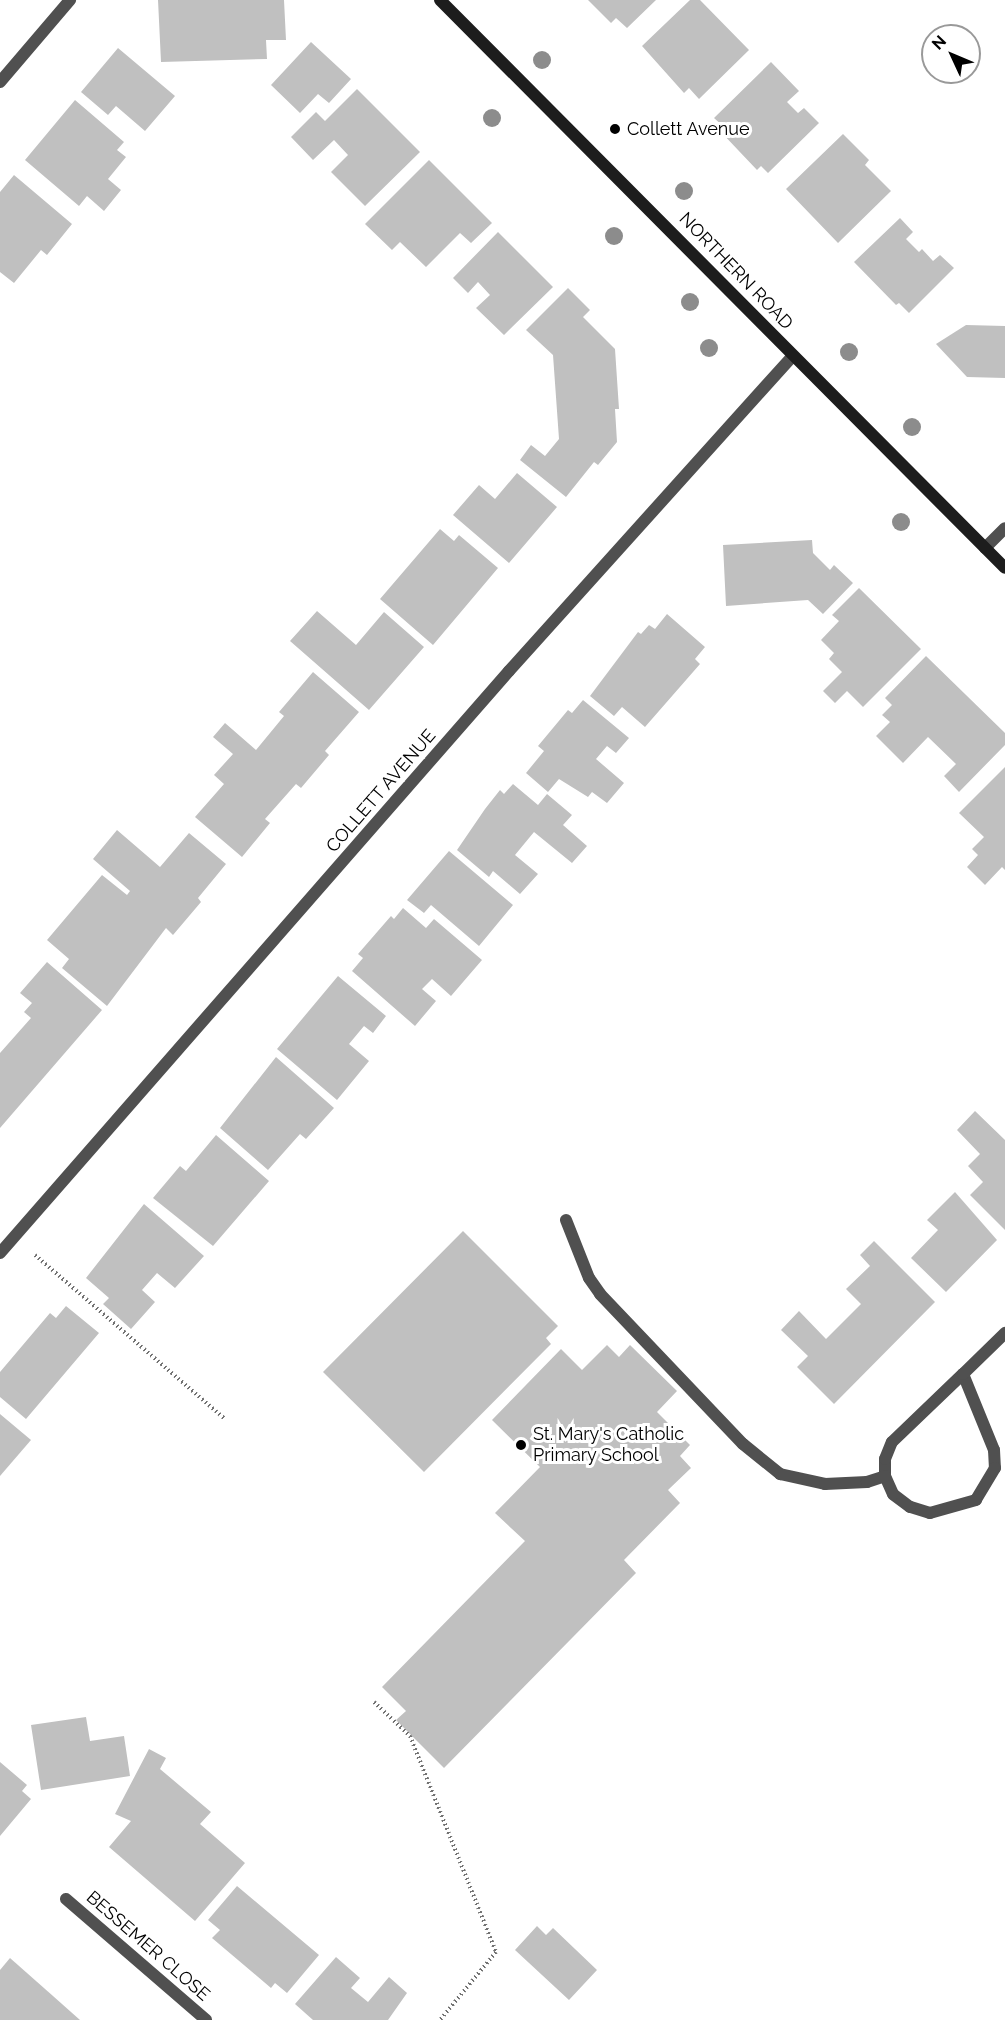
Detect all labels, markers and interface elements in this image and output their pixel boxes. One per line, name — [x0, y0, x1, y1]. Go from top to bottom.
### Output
north arrow — [921, 24, 981, 84]
text: N — [928, 32, 950, 54]
place label: Collett Avenue — [627, 118, 750, 140]
marker: Collett Avenue — [608, 122, 622, 136]
street label: NORTHERN ROAD — [675, 208, 797, 334]
street label: COLLETT AVENUE — [321, 725, 441, 857]
place label: St. Mary's Catholic Primary School — [533, 1424, 684, 1466]
marker: St. Mary's Catholic Primary School — [514, 1438, 528, 1452]
street label: BESSEMER CLOSE — [82, 1887, 214, 2005]

